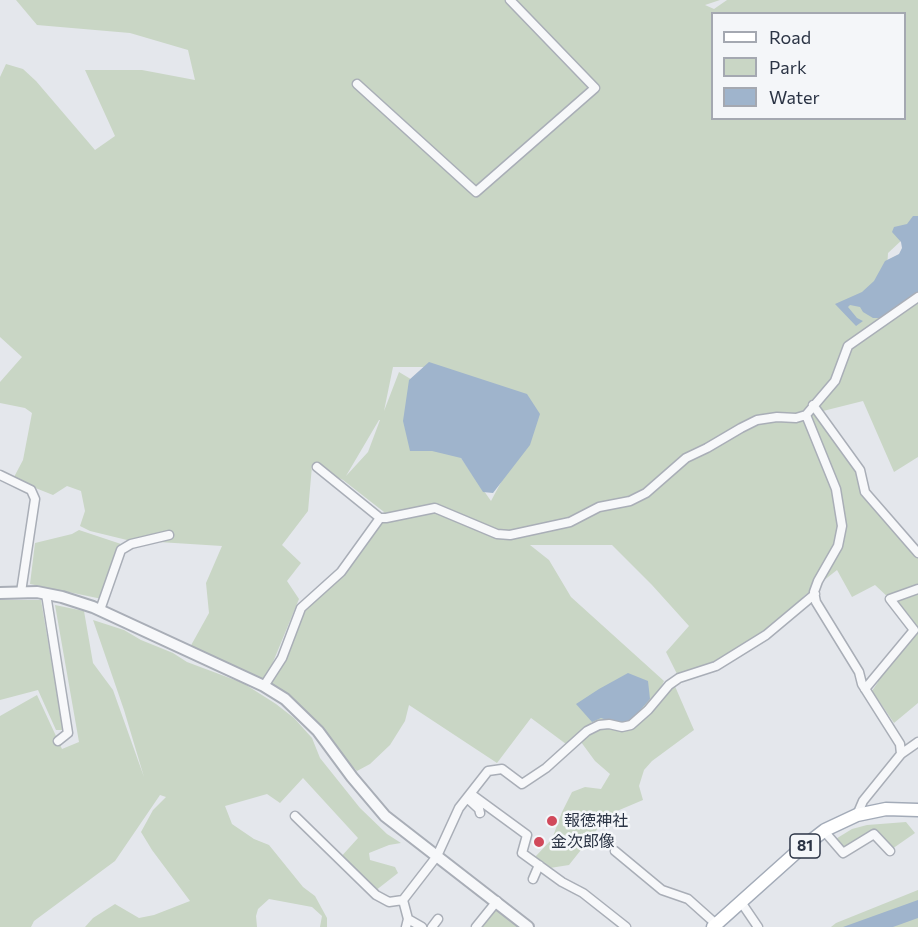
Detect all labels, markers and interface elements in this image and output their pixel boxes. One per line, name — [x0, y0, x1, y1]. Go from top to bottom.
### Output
legend — [711, 12, 906, 120]
text: Road — [769, 26, 811, 48]
text: Park — [769, 56, 807, 78]
text: Water — [769, 86, 820, 108]
place label: 報徳神社 — [564, 811, 628, 831]
marker: 報徳神社 — [545, 814, 559, 828]
place label: 金次郎像 — [551, 832, 615, 852]
road number: 81 — [790, 834, 820, 858]
marker: 金次郎像 — [532, 835, 546, 849]

